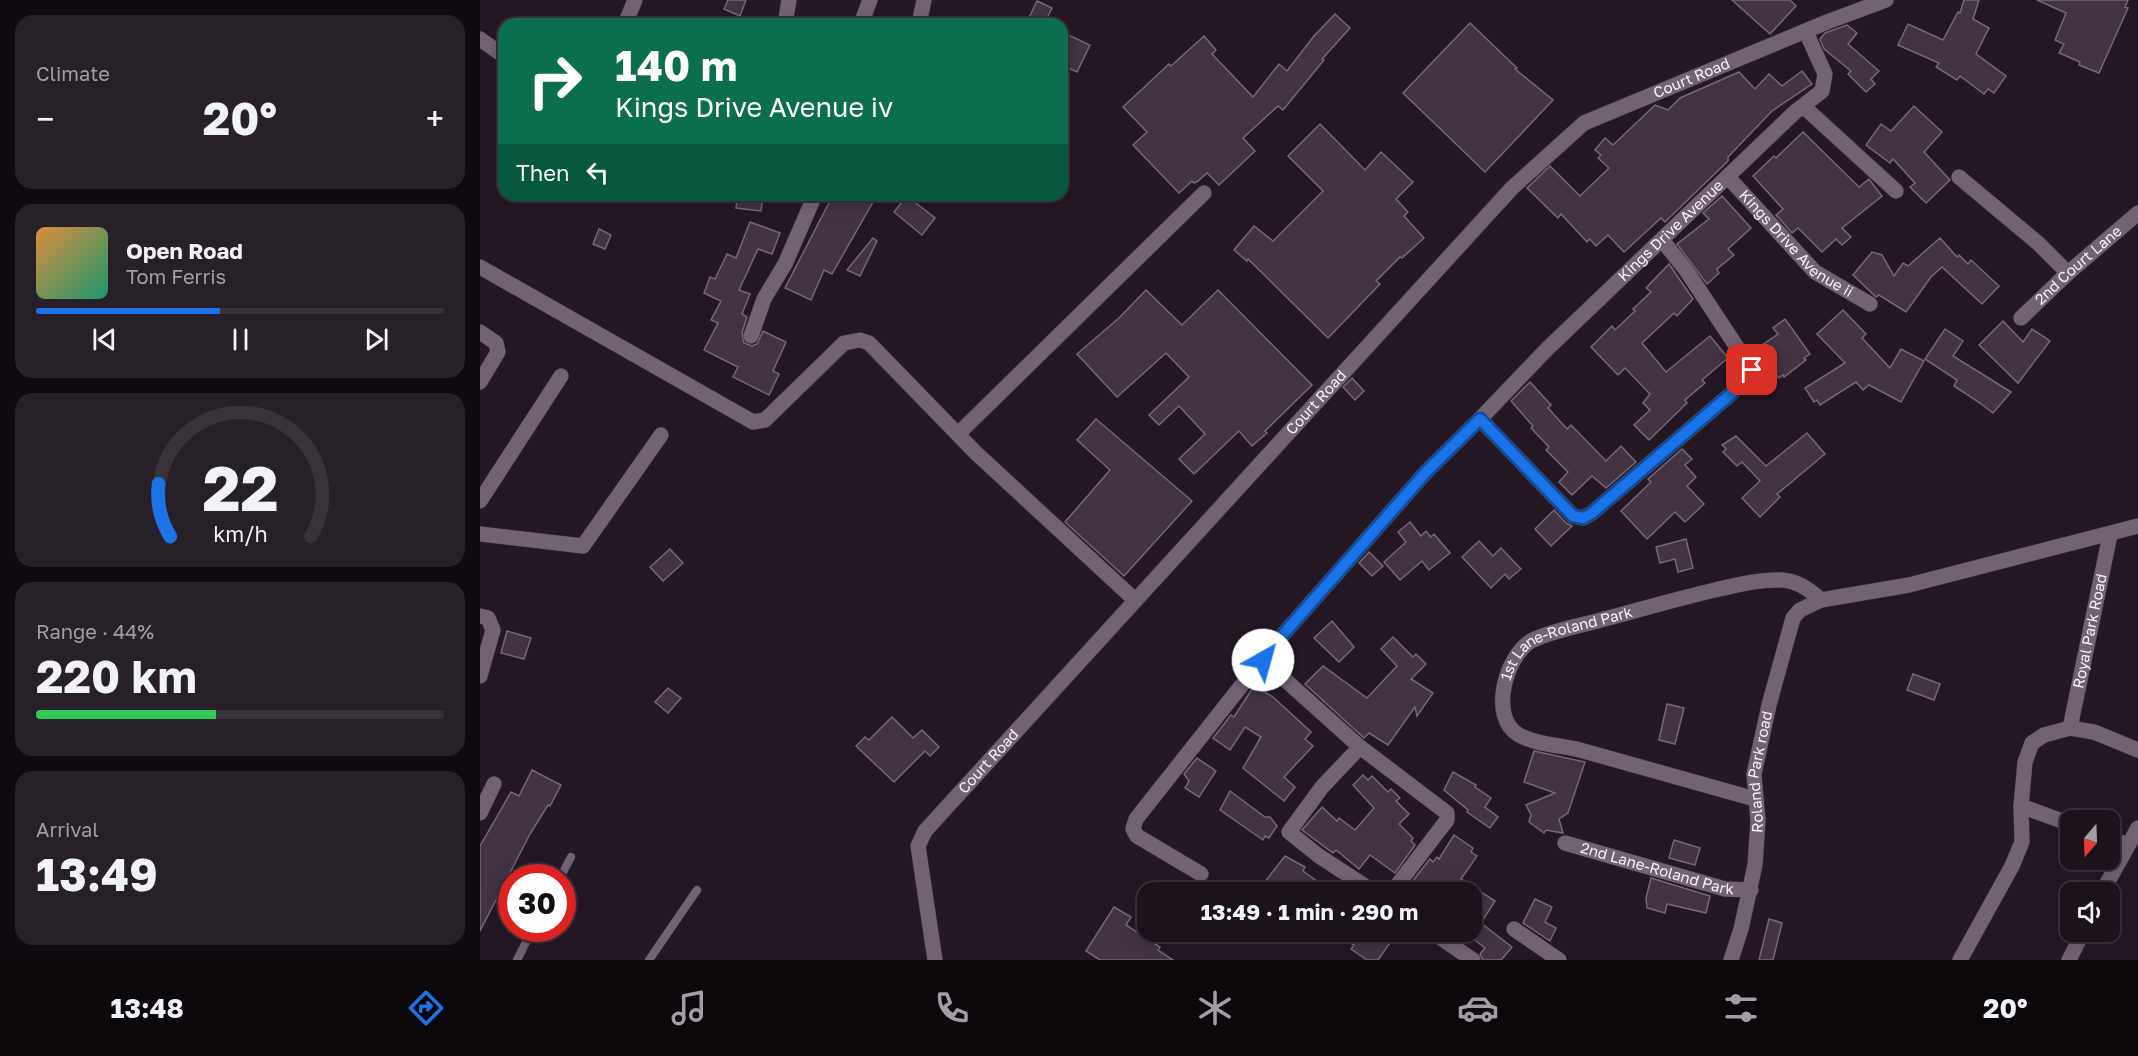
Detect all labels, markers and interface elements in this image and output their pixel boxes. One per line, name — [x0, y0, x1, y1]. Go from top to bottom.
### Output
text: 140 m — [615, 40, 737, 90]
icon: right — [516, 42, 594, 120]
street label: Court Road — [1650, 53, 1732, 101]
text: Climate — [36, 61, 110, 85]
text: 20° — [203, 91, 277, 145]
text: Kings Drive Avenue iv — [615, 91, 893, 123]
text: − — [36, 99, 54, 138]
text: + — [426, 99, 444, 138]
icon: left — [581, 156, 614, 189]
text: Then — [516, 159, 569, 186]
street label: Kings Drive Avenue — [1614, 175, 1727, 284]
street label: Kings Drive Avenue ii — [1736, 186, 1857, 300]
street label: 2nd Court Lane — [2031, 221, 2125, 308]
text: Open Road — [126, 237, 243, 264]
text: Tom Ferris — [126, 264, 226, 288]
icon: previous — [88, 323, 121, 356]
icon: pause — [224, 323, 257, 356]
icon: next — [360, 323, 393, 356]
pin — [1726, 344, 1777, 395]
icon: arrive — [1735, 353, 1768, 386]
street label: Court Road — [1281, 366, 1349, 438]
text: 22 — [202, 450, 278, 525]
text: km/h — [213, 521, 267, 547]
street label: Royal Park Road — [2068, 572, 2110, 690]
street label: 1st Lane-Roland Park — [1496, 602, 1635, 683]
text: Range · 44% — [36, 619, 154, 643]
position arrow — [1231, 628, 1295, 692]
text: 220 km — [36, 649, 197, 703]
street label: Roland Park road — [1743, 709, 1775, 833]
street label: Court Road — [954, 725, 1022, 797]
north arrow — [2060, 810, 2120, 870]
map controls — [2060, 810, 2120, 942]
text: Arrival — [36, 817, 99, 841]
street label: 2nd Lane-Roland Park — [1579, 838, 1735, 897]
text: 13:49 — [36, 847, 158, 901]
speed limit sign: 30 — [498, 864, 576, 942]
button: sound — [2060, 882, 2120, 942]
text: 13:49 · 1 min · 290 m — [1201, 898, 1418, 925]
icon: directions — [405, 987, 447, 1029]
icon: music — [668, 987, 710, 1029]
icon: phone — [931, 987, 973, 1029]
icon: climate — [1194, 987, 1236, 1029]
icon: car — [1457, 987, 1499, 1029]
icon: filters — [1720, 987, 1762, 1029]
text: 13:48 — [111, 992, 184, 1024]
text: 20° — [1983, 992, 2027, 1024]

